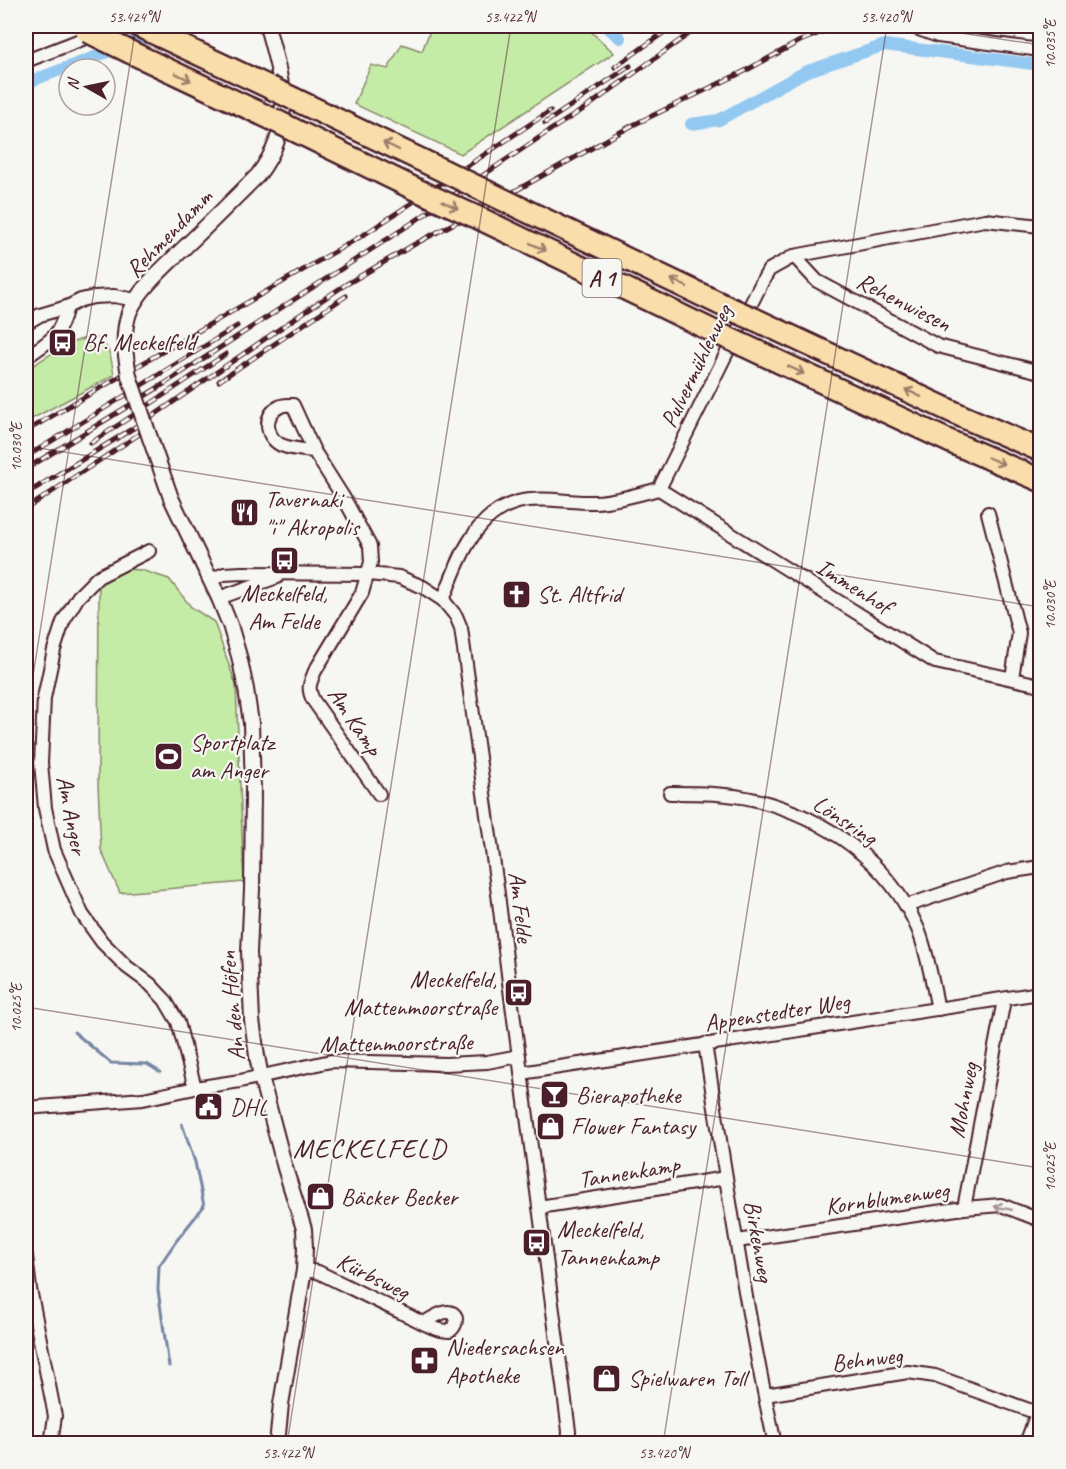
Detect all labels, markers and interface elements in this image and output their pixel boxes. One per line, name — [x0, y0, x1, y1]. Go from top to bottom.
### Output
text: 53.424°N — [109, 8, 162, 27]
text: 53.422°N — [485, 8, 538, 27]
text: 53.420°N — [861, 8, 914, 27]
text: 10.035°E — [1041, 17, 1060, 68]
north arrow — [57, 57, 117, 117]
one-way arrow — [174, 72, 192, 84]
text: N — [63, 75, 84, 91]
one-way arrow — [382, 139, 400, 151]
street label: Rehmendamm — [119, 182, 219, 284]
one-way arrow — [440, 200, 458, 211]
one-way arrow — [528, 241, 546, 253]
road number: A 1 — [582, 259, 622, 297]
street label: Rehenwiesen — [852, 266, 956, 339]
one-way arrow — [670, 277, 688, 289]
street label: Pulvermühlenweg — [653, 298, 740, 432]
bus stop icon: Bf. Meckelfeld — [46, 326, 78, 358]
place label: Bf. Meckelfeld — [83, 327, 199, 357]
one-way arrow — [786, 364, 804, 376]
one-way arrow — [905, 387, 923, 399]
text: 10.030°E — [7, 420, 26, 471]
one-way arrow — [986, 456, 1004, 467]
place label: Tavernaki "i" Akropolis — [265, 484, 361, 542]
restaurant icon: Tavernaki "i" Akropolis — [228, 497, 260, 529]
bus stop icon: Meckelfeld, Am Felde — [268, 544, 300, 576]
street label: Immenhof — [811, 551, 901, 623]
place label: Meckelfeld, Am Felde — [240, 578, 328, 636]
church icon: St. Altfrid — [500, 578, 532, 610]
text: 10.030°E — [1041, 578, 1060, 629]
place label: St. Altfrid — [537, 579, 625, 609]
street label: Am Kamp — [321, 681, 390, 763]
place label: Sportplatz am Anger — [190, 727, 276, 785]
sports icon: Sportplatz am Anger — [153, 740, 185, 772]
street label: Am Anger — [50, 773, 95, 859]
street label: Lönsring — [807, 788, 885, 853]
street label: Am Felde — [502, 870, 540, 946]
street label: An den Höfen — [212, 950, 252, 1062]
place label: Meckelfeld, Mattenmoorstraße — [344, 964, 499, 1022]
bus stop icon: Meckelfeld, Mattenmoorstraße — [502, 977, 534, 1009]
text: 10.025°E — [7, 981, 26, 1032]
street label: Appenstedter Weg — [702, 986, 853, 1038]
street label: Mattenmoorstraße — [319, 1027, 475, 1059]
street label: Mohnweg — [941, 1058, 985, 1140]
bar icon: Bierapotheke — [539, 1079, 571, 1111]
place label: Bierapotheke — [576, 1080, 683, 1110]
public building icon: DHL — [193, 1091, 225, 1123]
place label: DHL — [230, 1092, 268, 1122]
shop icon: Flower Fantasy — [534, 1110, 566, 1142]
place label: Flower Fantasy — [571, 1111, 697, 1141]
district label: MECKELFELD — [293, 1131, 448, 1165]
text: 10.025°E — [1041, 1140, 1060, 1191]
street label: Tannenkamp — [576, 1149, 684, 1195]
street label: Kornblumenweg — [823, 1174, 953, 1221]
shop icon: Bäcker Becker — [304, 1181, 336, 1213]
place label: Bäcker Becker — [341, 1182, 460, 1212]
street label: Birkenweg — [737, 1198, 781, 1286]
one-way arrow — [994, 1202, 1013, 1213]
place label: Meckelfeld, Tannenkamp — [557, 1214, 661, 1272]
bus stop icon: Meckelfeld, Tannenkamp — [520, 1227, 552, 1259]
street label: Kürbsweg — [332, 1246, 416, 1307]
place label: Niedersachsen Apotheke — [446, 1332, 565, 1390]
street label: Behnweg — [830, 1340, 905, 1378]
pharmacy icon: Niedersachsen Apotheke — [409, 1345, 441, 1377]
shop icon: Spielwaren Toll — [591, 1362, 623, 1394]
place label: Spielwaren Toll — [628, 1363, 750, 1393]
text: 53.422°N — [263, 1444, 316, 1463]
text: 53.420°N — [639, 1444, 692, 1463]

